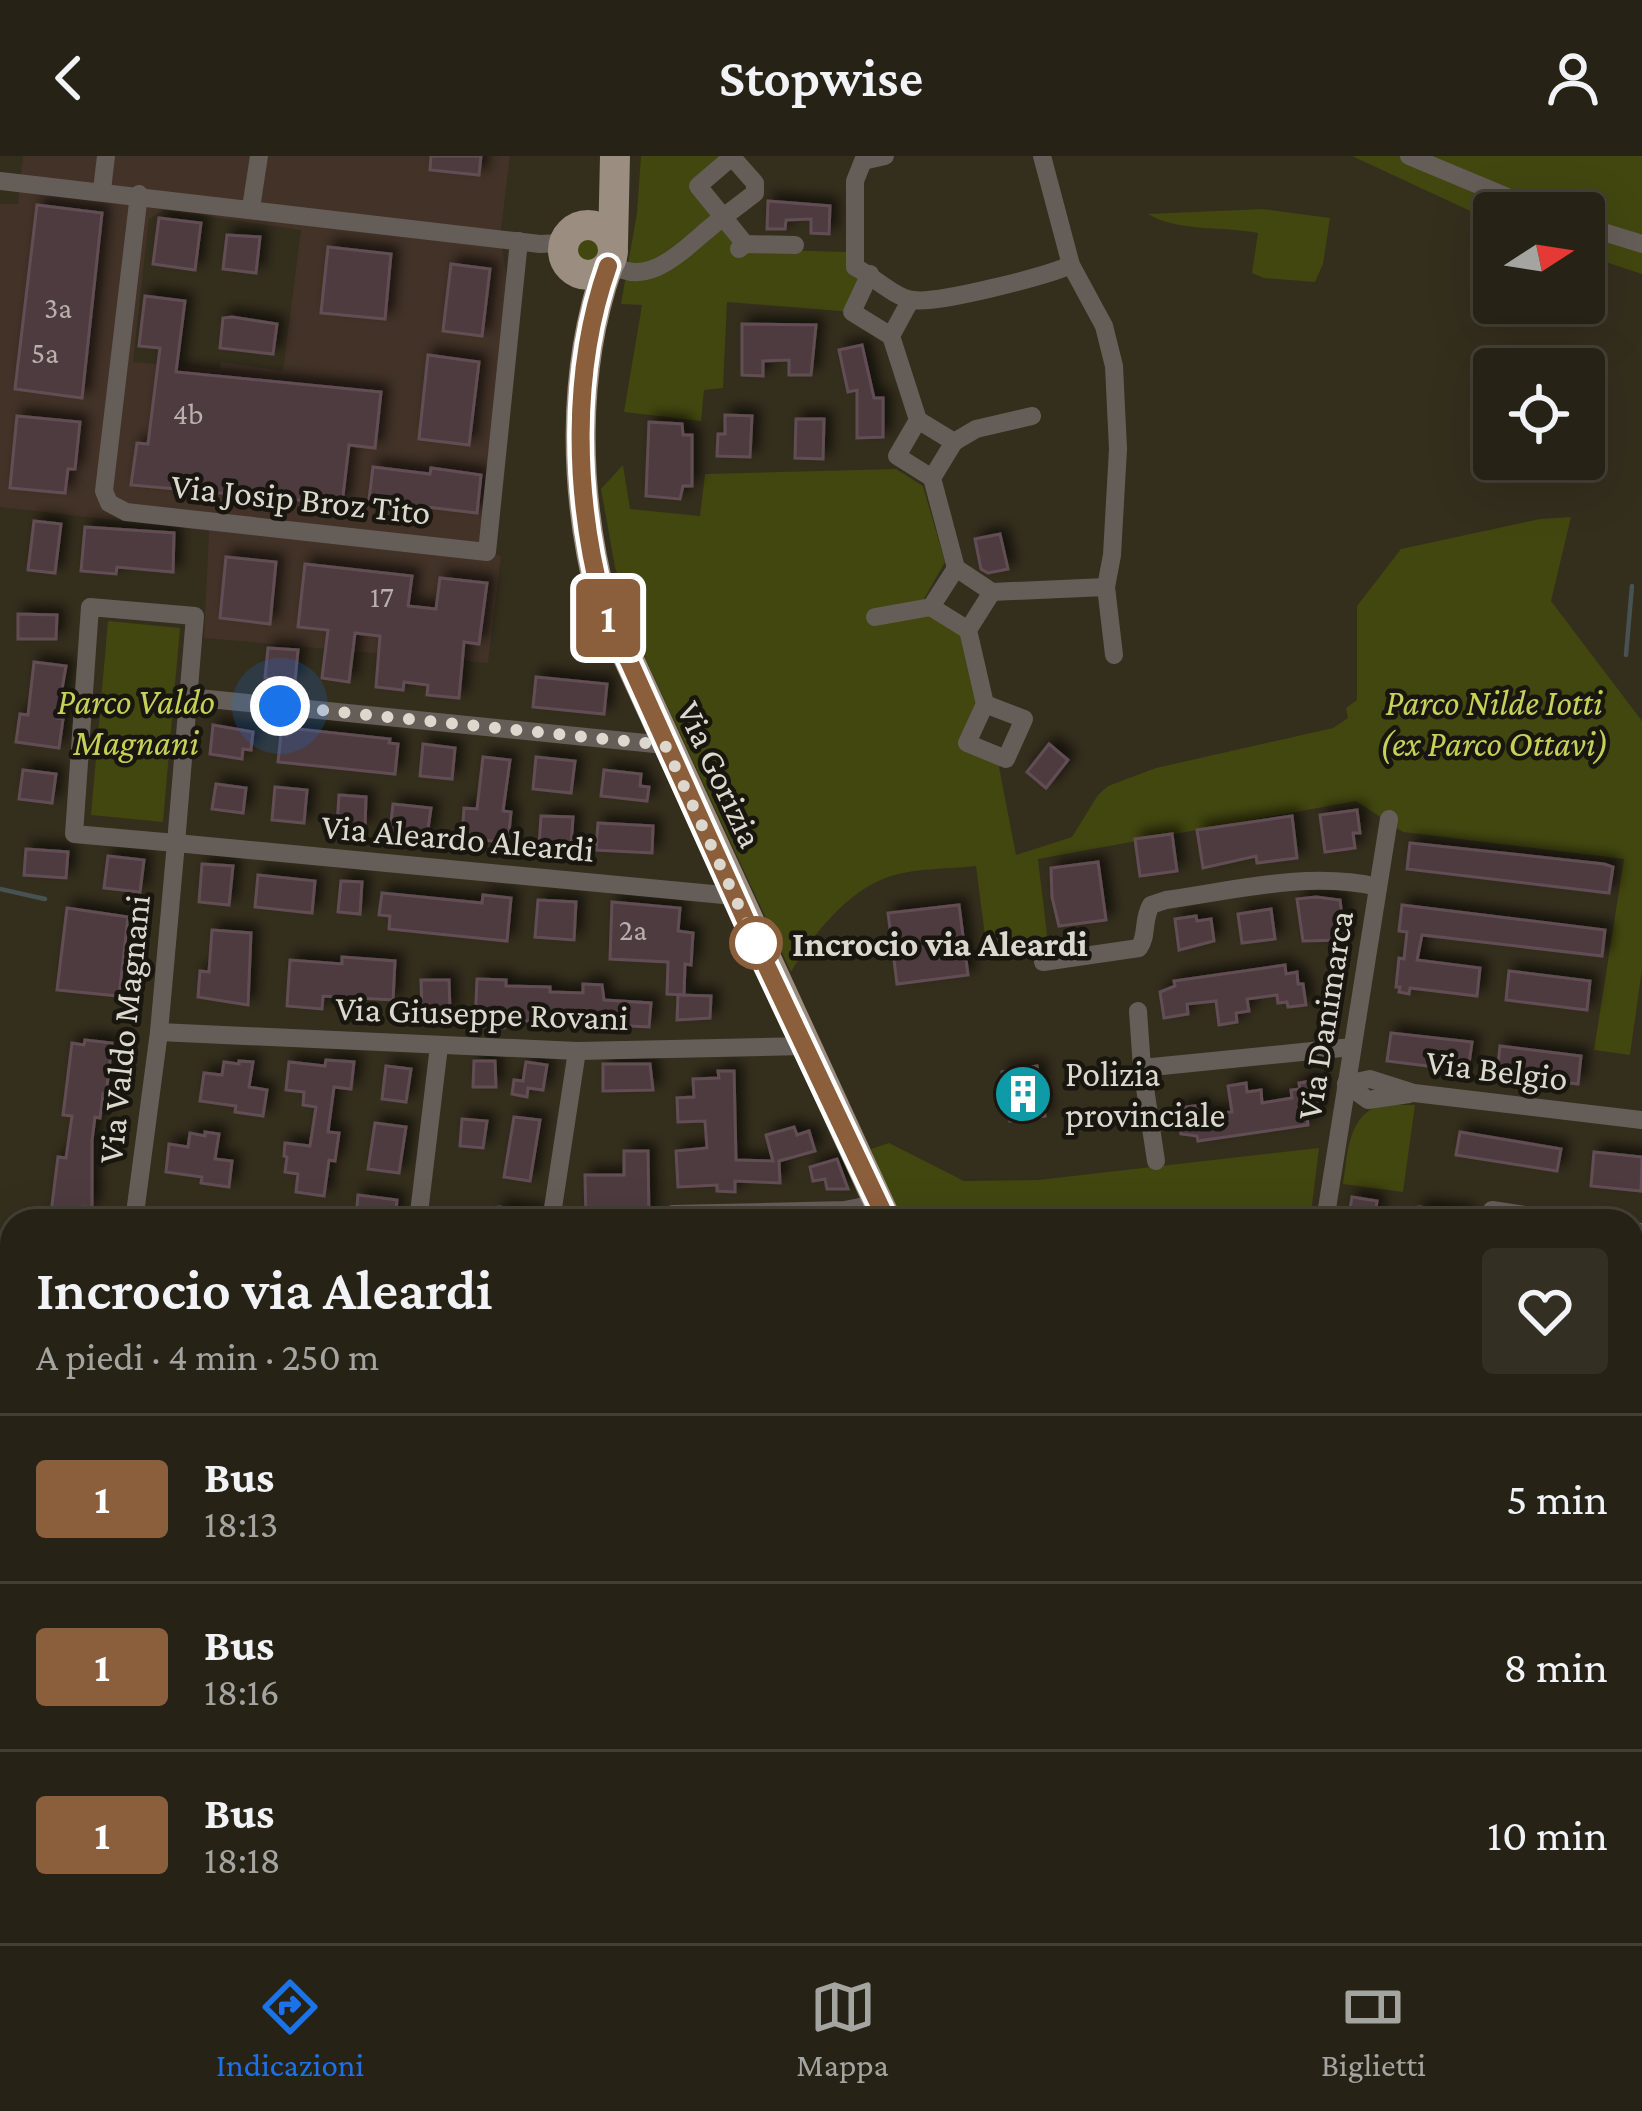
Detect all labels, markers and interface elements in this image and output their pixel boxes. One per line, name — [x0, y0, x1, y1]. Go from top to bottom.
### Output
icon: back — [36, 45, 102, 111]
icon: person — [1540, 45, 1606, 111]
text: Stopwise — [719, 48, 923, 108]
north arrow — [1473, 192, 1605, 324]
map controls — [1473, 192, 1605, 480]
house number: 3a — [44, 291, 72, 324]
house number: 5a — [31, 336, 59, 369]
button: locate — [1473, 348, 1605, 480]
house number: 4b — [173, 397, 203, 430]
street label: Via Josip Broz Tito — [169, 465, 433, 533]
line badge: 1 — [569, 579, 647, 657]
house number: 17 — [370, 580, 394, 613]
text: 1 — [600, 594, 616, 641]
your location — [250, 676, 310, 736]
park label: Parco Valdo Magnani — [57, 682, 215, 763]
park label: Parco Nilde Iotti (ex Parco Ottavi) — [1380, 683, 1608, 765]
street label: Via Gorizia — [669, 695, 771, 854]
street label: Via Aleardo Aleardi — [320, 806, 596, 870]
street label: Via Valdo Magnani — [90, 893, 158, 1166]
street label: Via Danimarca — [1289, 908, 1361, 1123]
house number: 2a — [619, 913, 647, 946]
marker: Incrocio via Aleardi — [731, 918, 781, 968]
place label: Incrocio via Aleardi — [792, 924, 1088, 964]
street label: Via Giuseppe Rovani — [335, 988, 629, 1038]
street label: Via Belgio — [1424, 1041, 1570, 1099]
place label: Polizia provinciale — [1065, 1054, 1225, 1135]
building icon: Polizia provinciale — [992, 1063, 1054, 1125]
button: heart — [1482, 1248, 1608, 1374]
text: Incrocio via Aleardi — [36, 1258, 492, 1321]
text: A piedi · 4 min · 250 m — [36, 1335, 379, 1378]
text: Bus — [204, 1452, 274, 1502]
text: 5 min — [1506, 1474, 1608, 1524]
text: 1 — [94, 1475, 110, 1522]
text: 18:13 — [204, 1502, 278, 1545]
text: Bus — [204, 1620, 274, 1670]
text: 8 min — [1503, 1642, 1608, 1692]
text: 1 — [94, 1643, 110, 1690]
text: 18:16 — [204, 1670, 280, 1713]
text: Bus — [204, 1788, 274, 1838]
text: 10 min — [1487, 1810, 1608, 1860]
text: 1 — [94, 1811, 110, 1858]
text: 18:18 — [204, 1838, 281, 1881]
tab: Indicazioni — [216, 1974, 364, 2083]
tab: Mappa — [796, 1974, 889, 2083]
tab: Biglietti — [1321, 1974, 1426, 2083]

